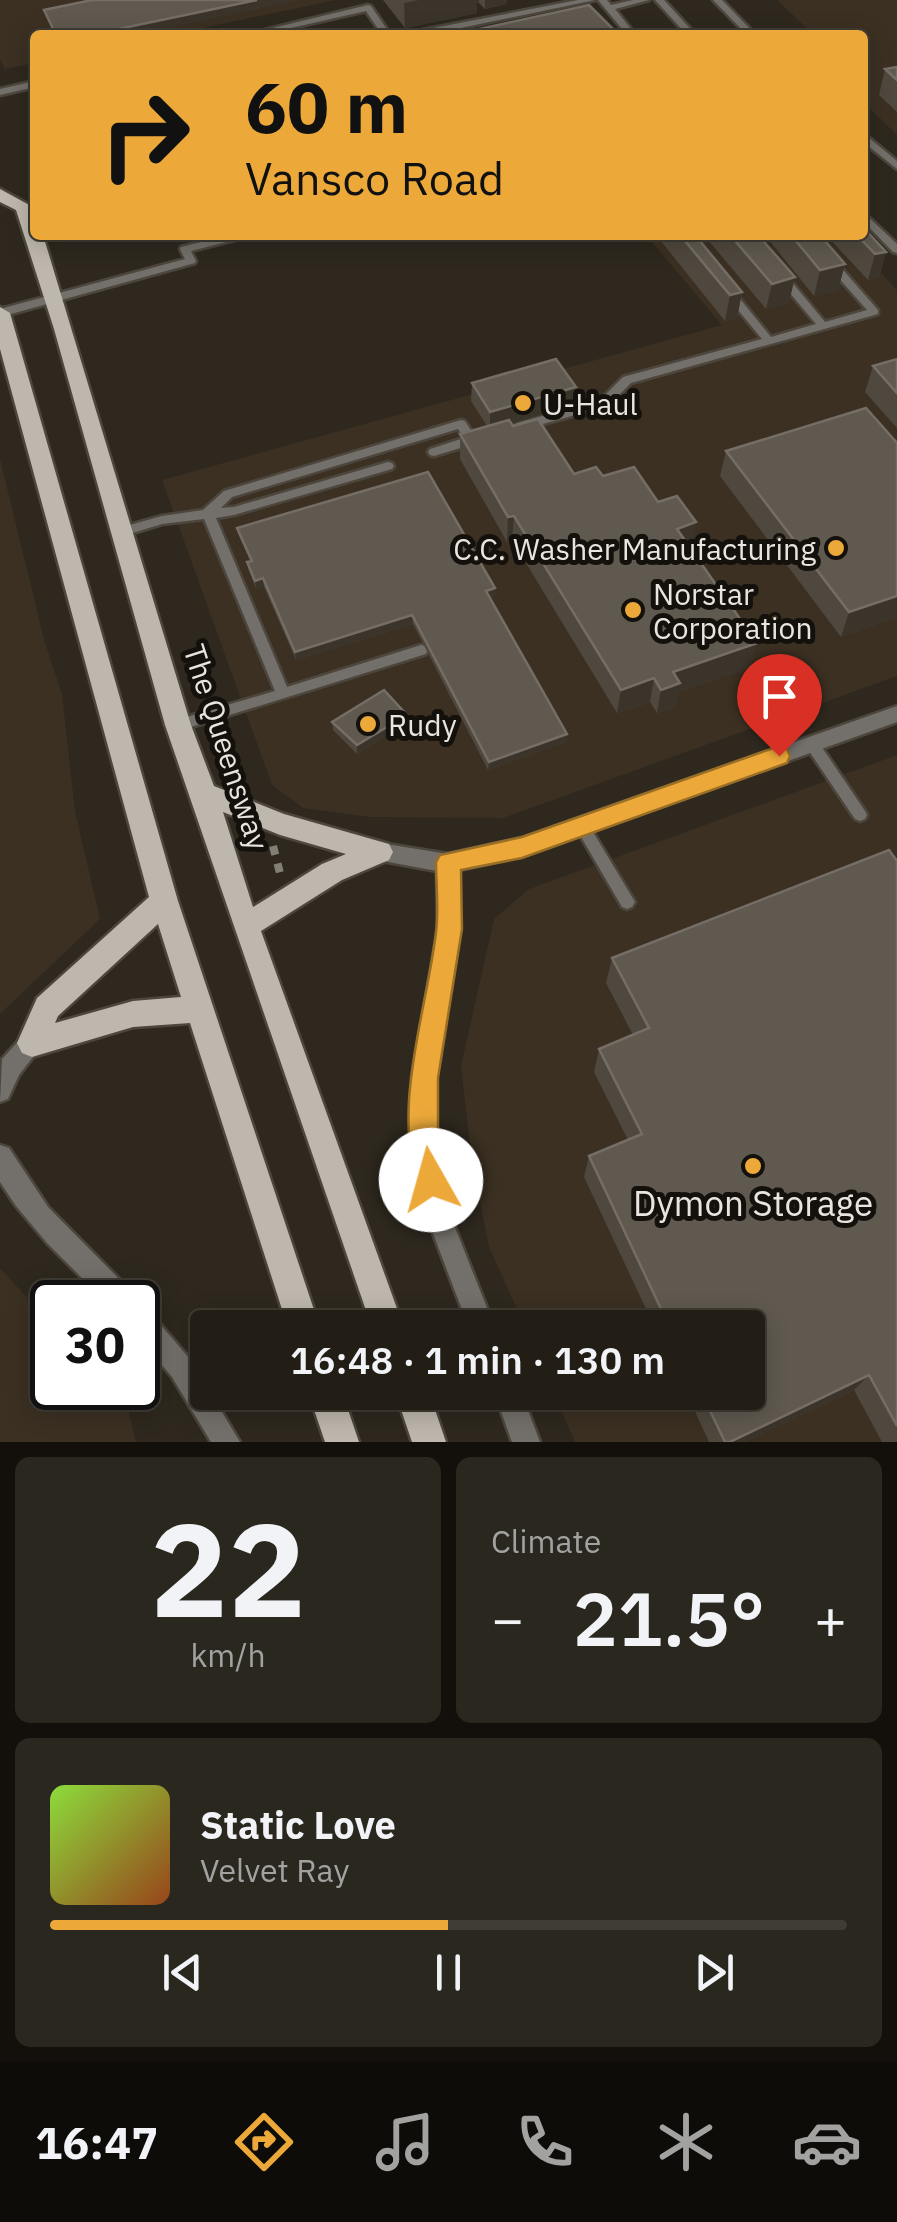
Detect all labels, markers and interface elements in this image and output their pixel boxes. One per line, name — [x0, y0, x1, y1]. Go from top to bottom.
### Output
text: 60 m — [245, 61, 408, 152]
icon: right — [80, 70, 210, 200]
text: Vansco Road — [245, 149, 504, 207]
place label: U-Haul — [543, 384, 638, 423]
marker: U-Haul — [512, 392, 534, 414]
place label: C.C. Washer Manufacturing — [453, 529, 816, 568]
marker: C.C. Washer Manufacturing — [825, 537, 847, 559]
place label: Norstar Corporation — [653, 574, 812, 647]
marker: Norstar Corporation — [622, 599, 644, 621]
street label: The Queensway — [175, 639, 279, 855]
pin — [737, 654, 822, 757]
icon: arrive — [752, 669, 807, 724]
place label: Rudy — [388, 705, 457, 744]
marker: Rudy — [357, 713, 379, 735]
position arrow — [379, 1128, 483, 1232]
marker: Dymon Storage — [742, 1155, 764, 1177]
place label: Dymon Storage — [633, 1180, 873, 1226]
speed limit sign: 30 — [30, 1280, 160, 1410]
text: 16:48 · 1 min · 130 m — [290, 1335, 665, 1384]
text: 22 — [150, 1484, 306, 1653]
text: Climate — [491, 1520, 601, 1562]
text: 21.5° — [573, 1569, 765, 1667]
text: − — [491, 1583, 524, 1654]
text: + — [814, 1583, 847, 1654]
text: km/h — [190, 1634, 266, 1676]
text: Static Love — [200, 1800, 396, 1849]
text: Velvet Ray — [200, 1849, 349, 1891]
icon: previous — [155, 1945, 210, 2000]
icon: pause — [421, 1945, 476, 2000]
icon: next — [687, 1945, 742, 2000]
icon: directions — [229, 2107, 299, 2177]
icon: music — [370, 2107, 440, 2177]
icon: phone — [510, 2107, 580, 2177]
icon: climate — [651, 2107, 721, 2177]
icon: car — [792, 2107, 862, 2177]
text: 16:47 — [35, 2113, 158, 2171]

